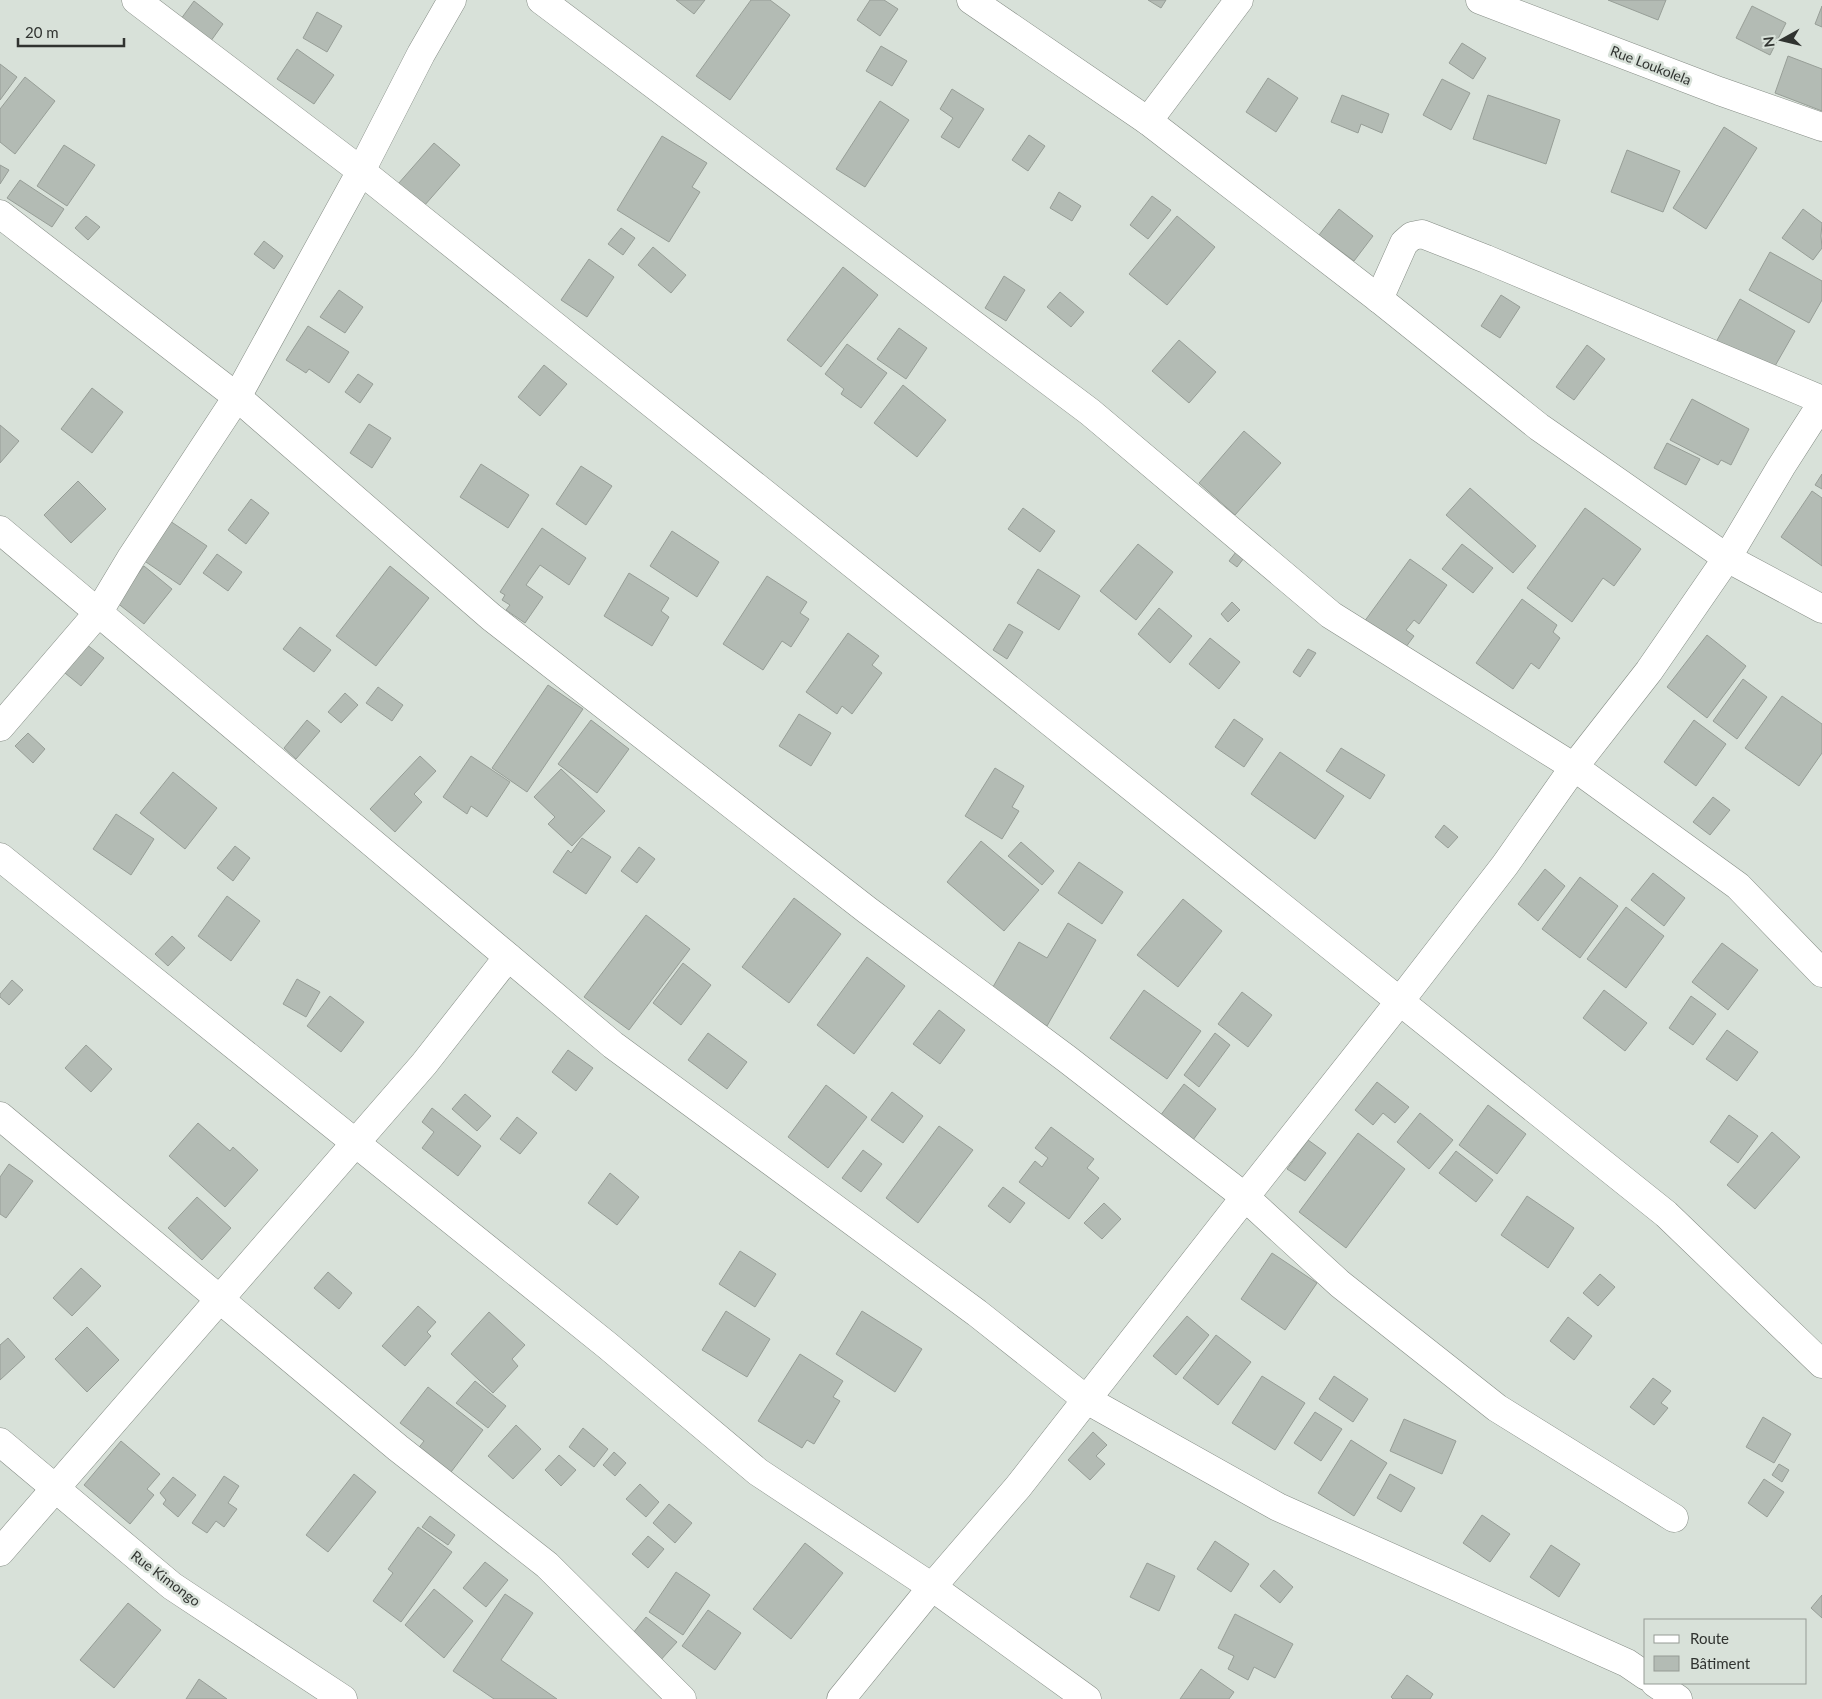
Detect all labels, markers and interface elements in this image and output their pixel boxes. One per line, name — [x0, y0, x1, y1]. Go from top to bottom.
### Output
scale bar — [18, 15, 124, 47]
north arrow — [1757, 15, 1807, 65]
text: 20 m — [25, 23, 59, 41]
text: N — [1759, 35, 1778, 48]
street label: Rue Loukolela — [1608, 42, 1694, 88]
street label: Rue Kimongo — [128, 1546, 204, 1610]
legend — [1644, 1619, 1807, 1684]
text: Route — [1690, 1629, 1729, 1647]
text: Bâtiment — [1690, 1654, 1751, 1672]

